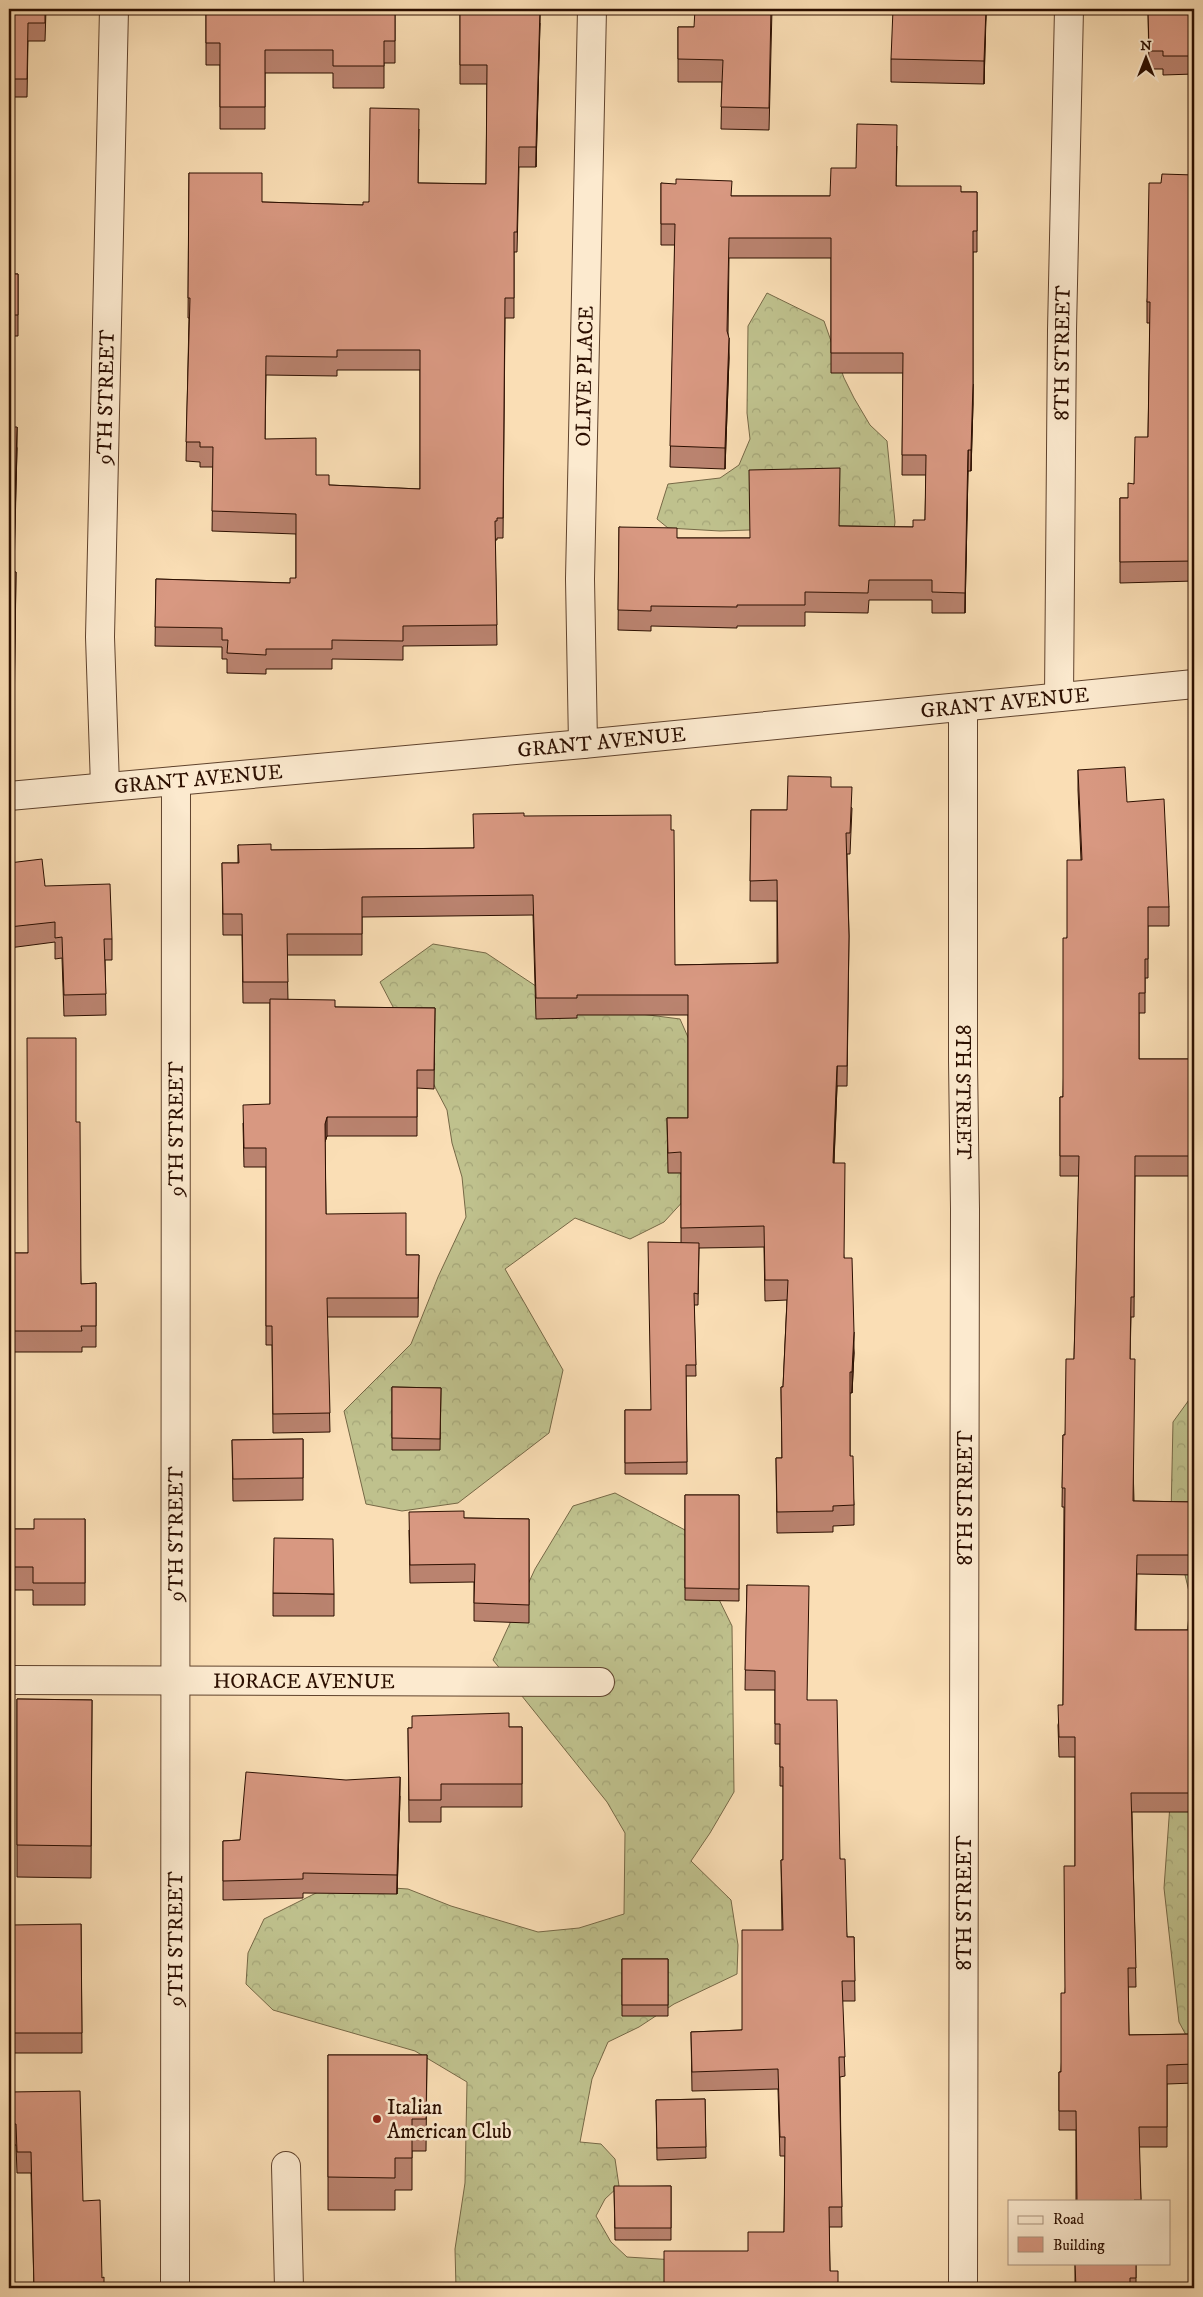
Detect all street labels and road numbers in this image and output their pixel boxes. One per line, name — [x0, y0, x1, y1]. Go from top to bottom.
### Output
street label: 8TH STREET — [1049, 285, 1077, 421]
street label: OLIVE PLACE — [571, 305, 600, 447]
street label: 9TH STREET — [92, 329, 121, 466]
street label: GRANT AVENUE — [919, 682, 1090, 725]
street label: GRANT AVENUE — [516, 722, 687, 764]
street label: GRANT AVENUE — [113, 759, 284, 800]
street label: 8TH STREET — [949, 1024, 976, 1160]
street label: 9TH STREET — [164, 1061, 190, 1198]
street label: 8TH STREET — [953, 1430, 979, 1566]
street label: 9TH STREET — [163, 1466, 190, 1603]
street label: HORACE AVENUE — [213, 1669, 395, 1695]
street label: 8TH STREET — [952, 1835, 978, 1971]
street label: 9TH STREET — [163, 1871, 189, 2008]

